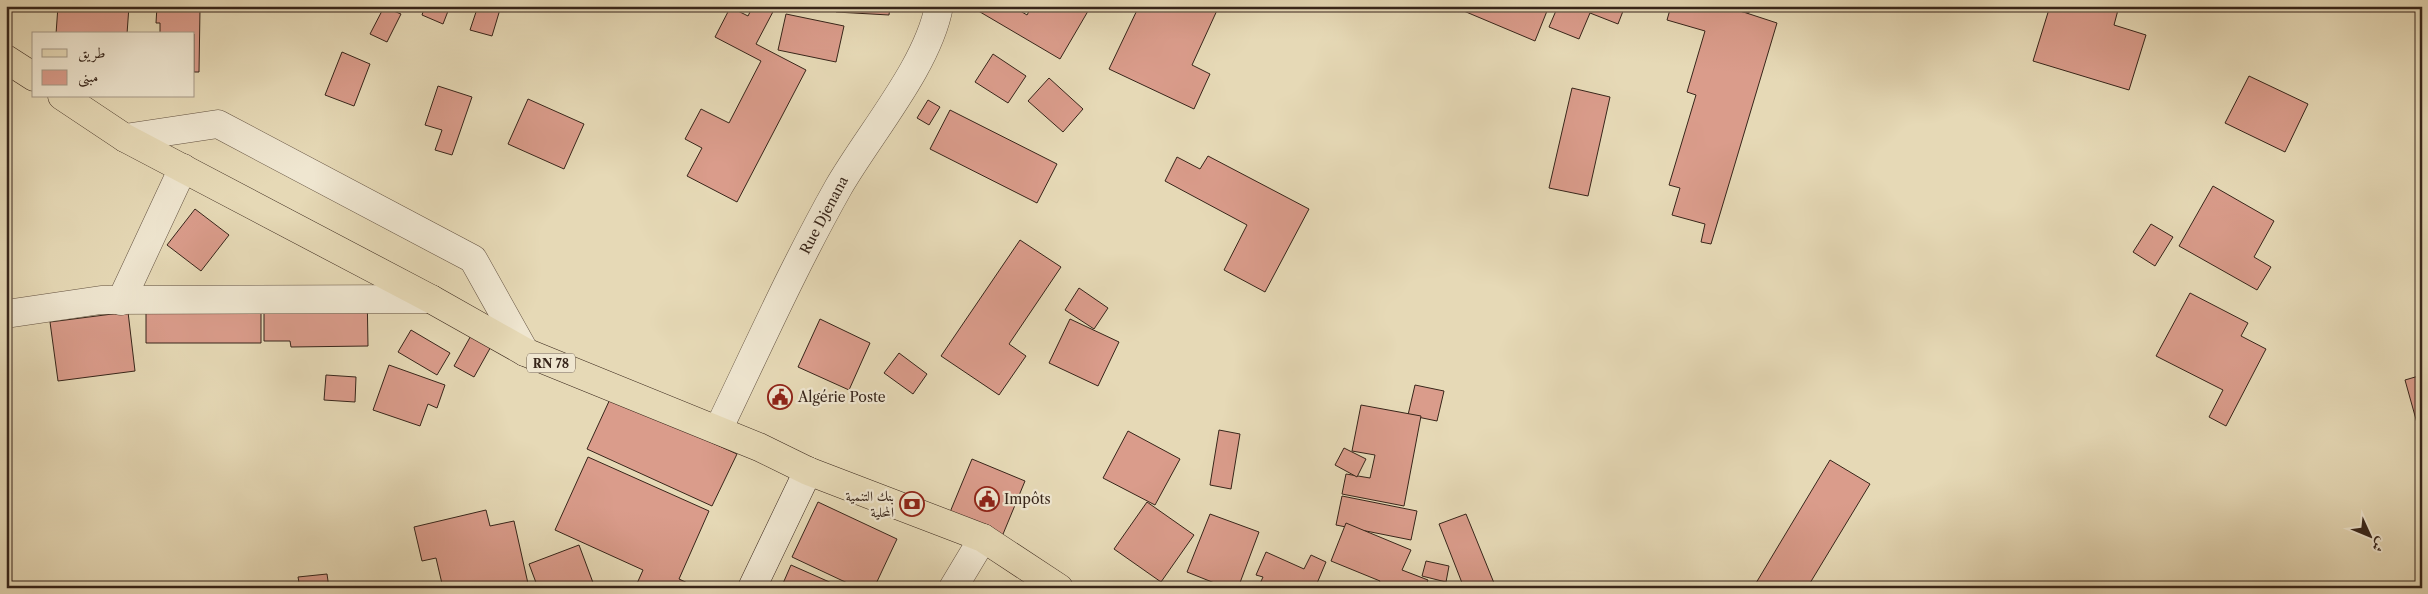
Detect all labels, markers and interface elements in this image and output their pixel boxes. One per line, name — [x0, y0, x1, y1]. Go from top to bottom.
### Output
legend — [32, 32, 195, 98]
text: طريق — [78, 43, 105, 63]
text: مبنى — [78, 67, 98, 88]
street label: Rue Djenana — [796, 172, 852, 257]
road number: RN 78 — [527, 353, 575, 372]
public building icon: Algérie Poste — [767, 384, 793, 410]
place label: Algérie Poste — [797, 388, 886, 406]
public building icon: Impôts — [974, 486, 1000, 512]
place label: بنك التنمية المحلية — [845, 487, 894, 521]
place label: Impôts — [1004, 490, 1051, 508]
bank icon: بنك التنمية المحلية — [899, 491, 925, 517]
north arrow — [2346, 512, 2396, 562]
text: ش — [2368, 534, 2391, 556]

